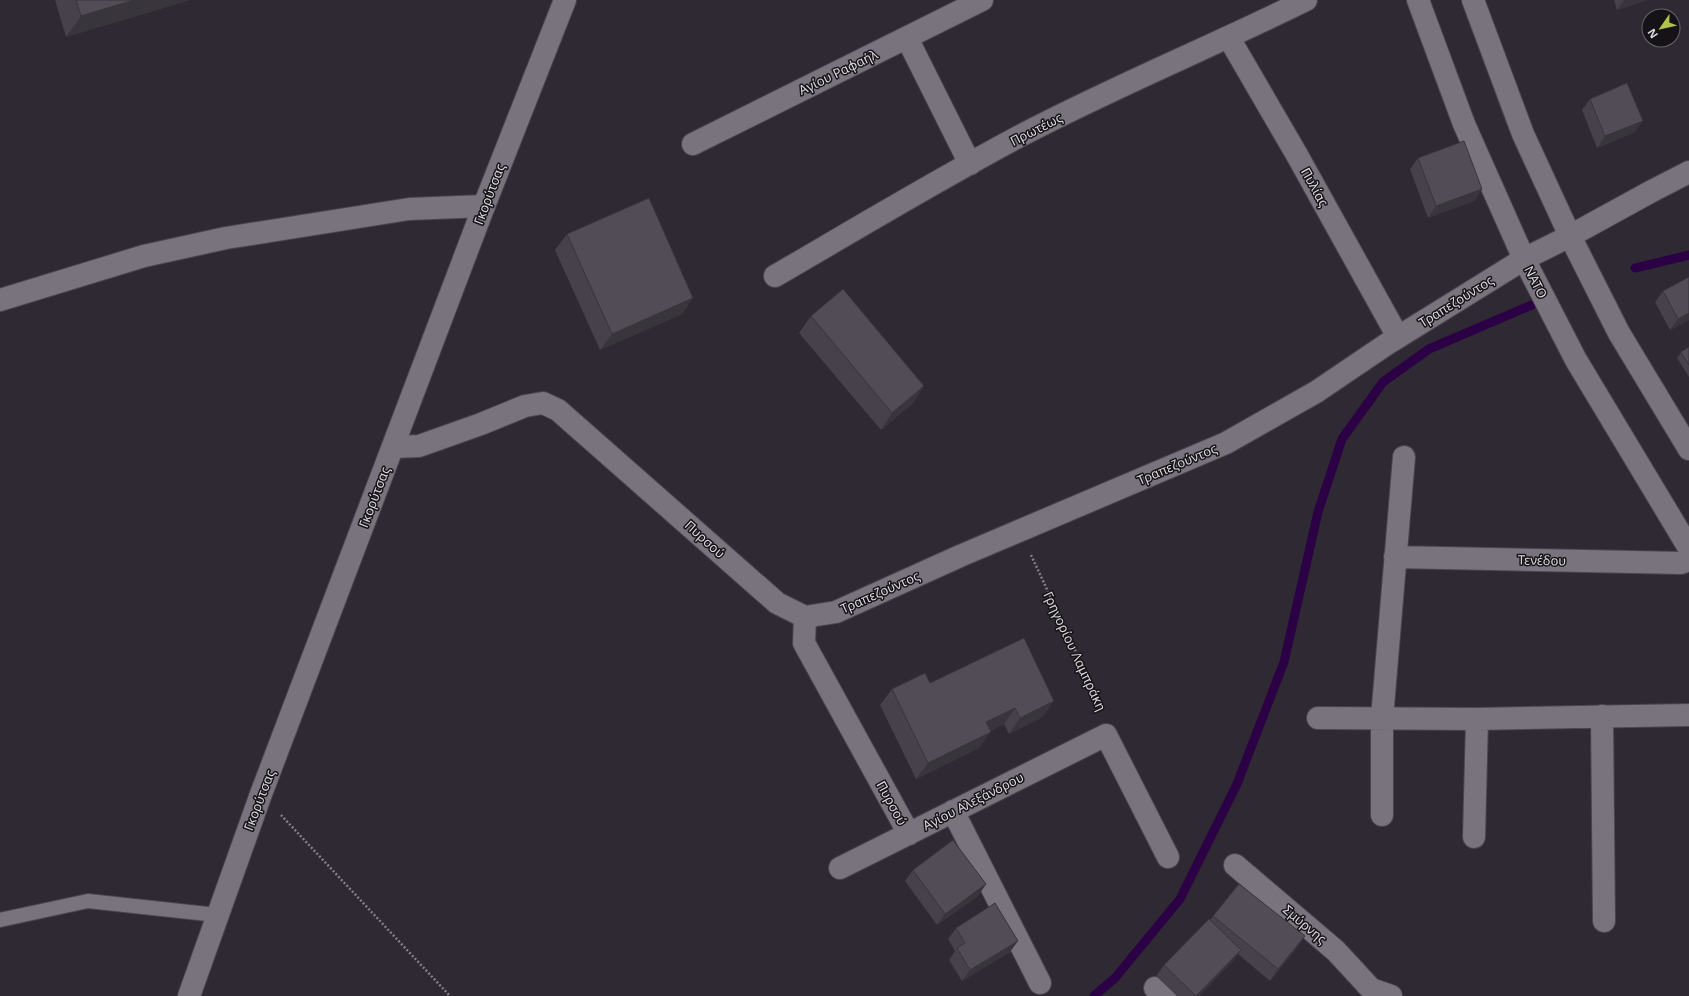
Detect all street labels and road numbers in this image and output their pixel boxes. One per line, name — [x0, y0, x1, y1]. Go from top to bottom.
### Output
street label: Αγίου Ραφαήλ — [795, 45, 881, 99]
street label: Πρωτέως — [1007, 108, 1065, 150]
street label: Γκορύτσας — [469, 161, 509, 227]
street label: Πυλίας — [1297, 164, 1333, 210]
street label: ΝΑΤΟ — [1520, 263, 1552, 301]
street label: Τραπεζούντος — [1415, 271, 1497, 331]
street label: Τραπεζούντος — [1134, 439, 1220, 489]
street label: Γκορύτσας — [354, 464, 394, 530]
street label: Πυρσού — [681, 516, 729, 562]
street label: Τενέδου — [1518, 551, 1566, 569]
street label: Τραπεζούντος — [838, 566, 922, 618]
street label: Γρηγορίου Λαμπράκη — [1039, 588, 1111, 714]
street label: Γκορύτσας — [239, 767, 279, 833]
street label: Αγίου Αλεξάνδρου — [919, 768, 1027, 834]
street label: Πυρσού — [872, 777, 912, 829]
street label: Σμύρνης — [1279, 900, 1331, 948]

